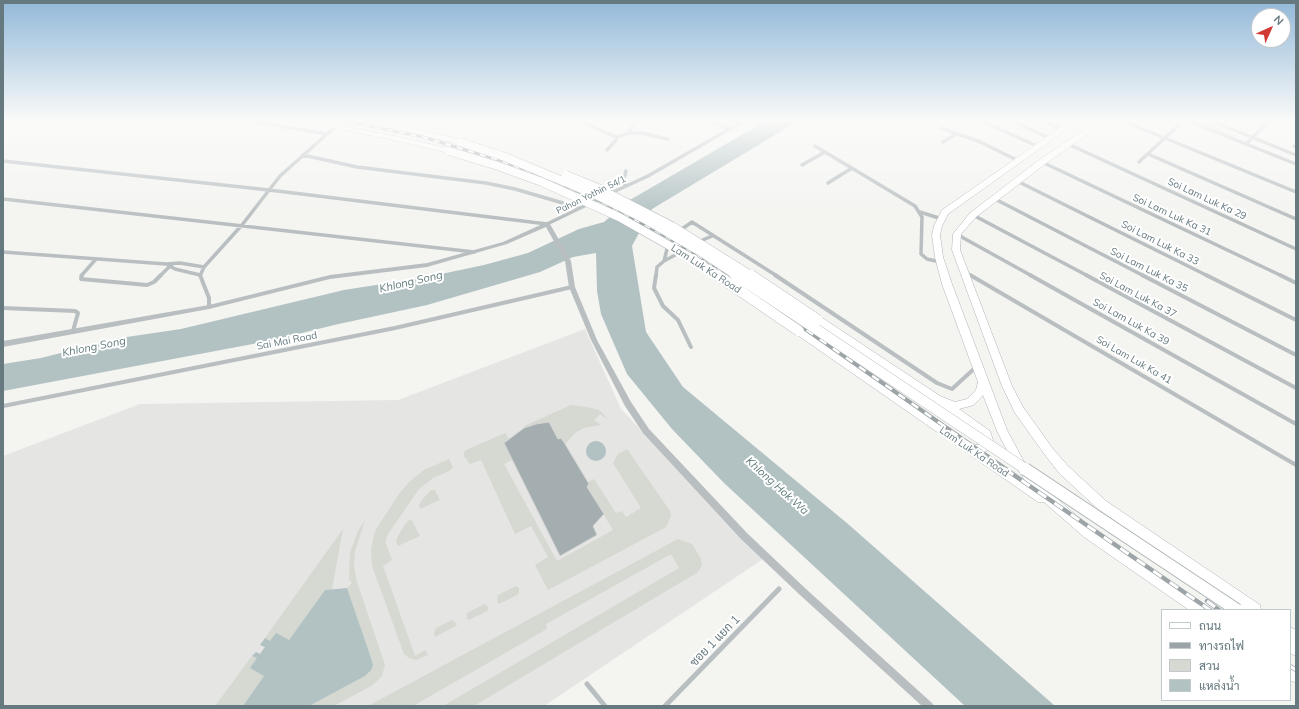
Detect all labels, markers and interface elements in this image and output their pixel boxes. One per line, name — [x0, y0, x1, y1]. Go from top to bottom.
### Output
north arrow — [1251, 8, 1291, 48]
text: N — [1271, 12, 1287, 28]
street label: Pahon Yothin 54/1 — [555, 174, 627, 216]
street label: Soi Lam Luk Ka 29 — [1166, 175, 1248, 223]
street label: Soi Lam Luk Ka 31 — [1131, 191, 1213, 239]
street label: Soi Lam Luk Ka 33 — [1119, 218, 1201, 268]
street label: Lam Luk Ka Road — [669, 242, 743, 296]
street label: Soi Lam Luk Ka 35 — [1108, 245, 1190, 295]
water label: Khlong Song — [378, 268, 444, 296]
street label: Soi Lam Luk Ka 37 — [1097, 270, 1179, 320]
street label: Soi Lam Luk Ka 39 — [1091, 296, 1171, 348]
street label: Sai Mai Road — [256, 329, 318, 353]
street label: Soi Lam Luk Ka 41 — [1094, 333, 1174, 387]
water label: Khlong Song — [61, 334, 127, 360]
street label: Lam Luk Ka Road — [937, 424, 1011, 480]
water label: Khlong Hok Wa — [743, 454, 811, 518]
legend — [1161, 609, 1291, 701]
street label: ซอย 1 แยก 1 — [687, 612, 743, 670]
text: ถนน — [1199, 618, 1221, 633]
text: ทางรถไฟ — [1199, 638, 1244, 653]
text: สวน — [1199, 658, 1220, 673]
text: แหล่งน้ำ — [1199, 678, 1239, 693]

